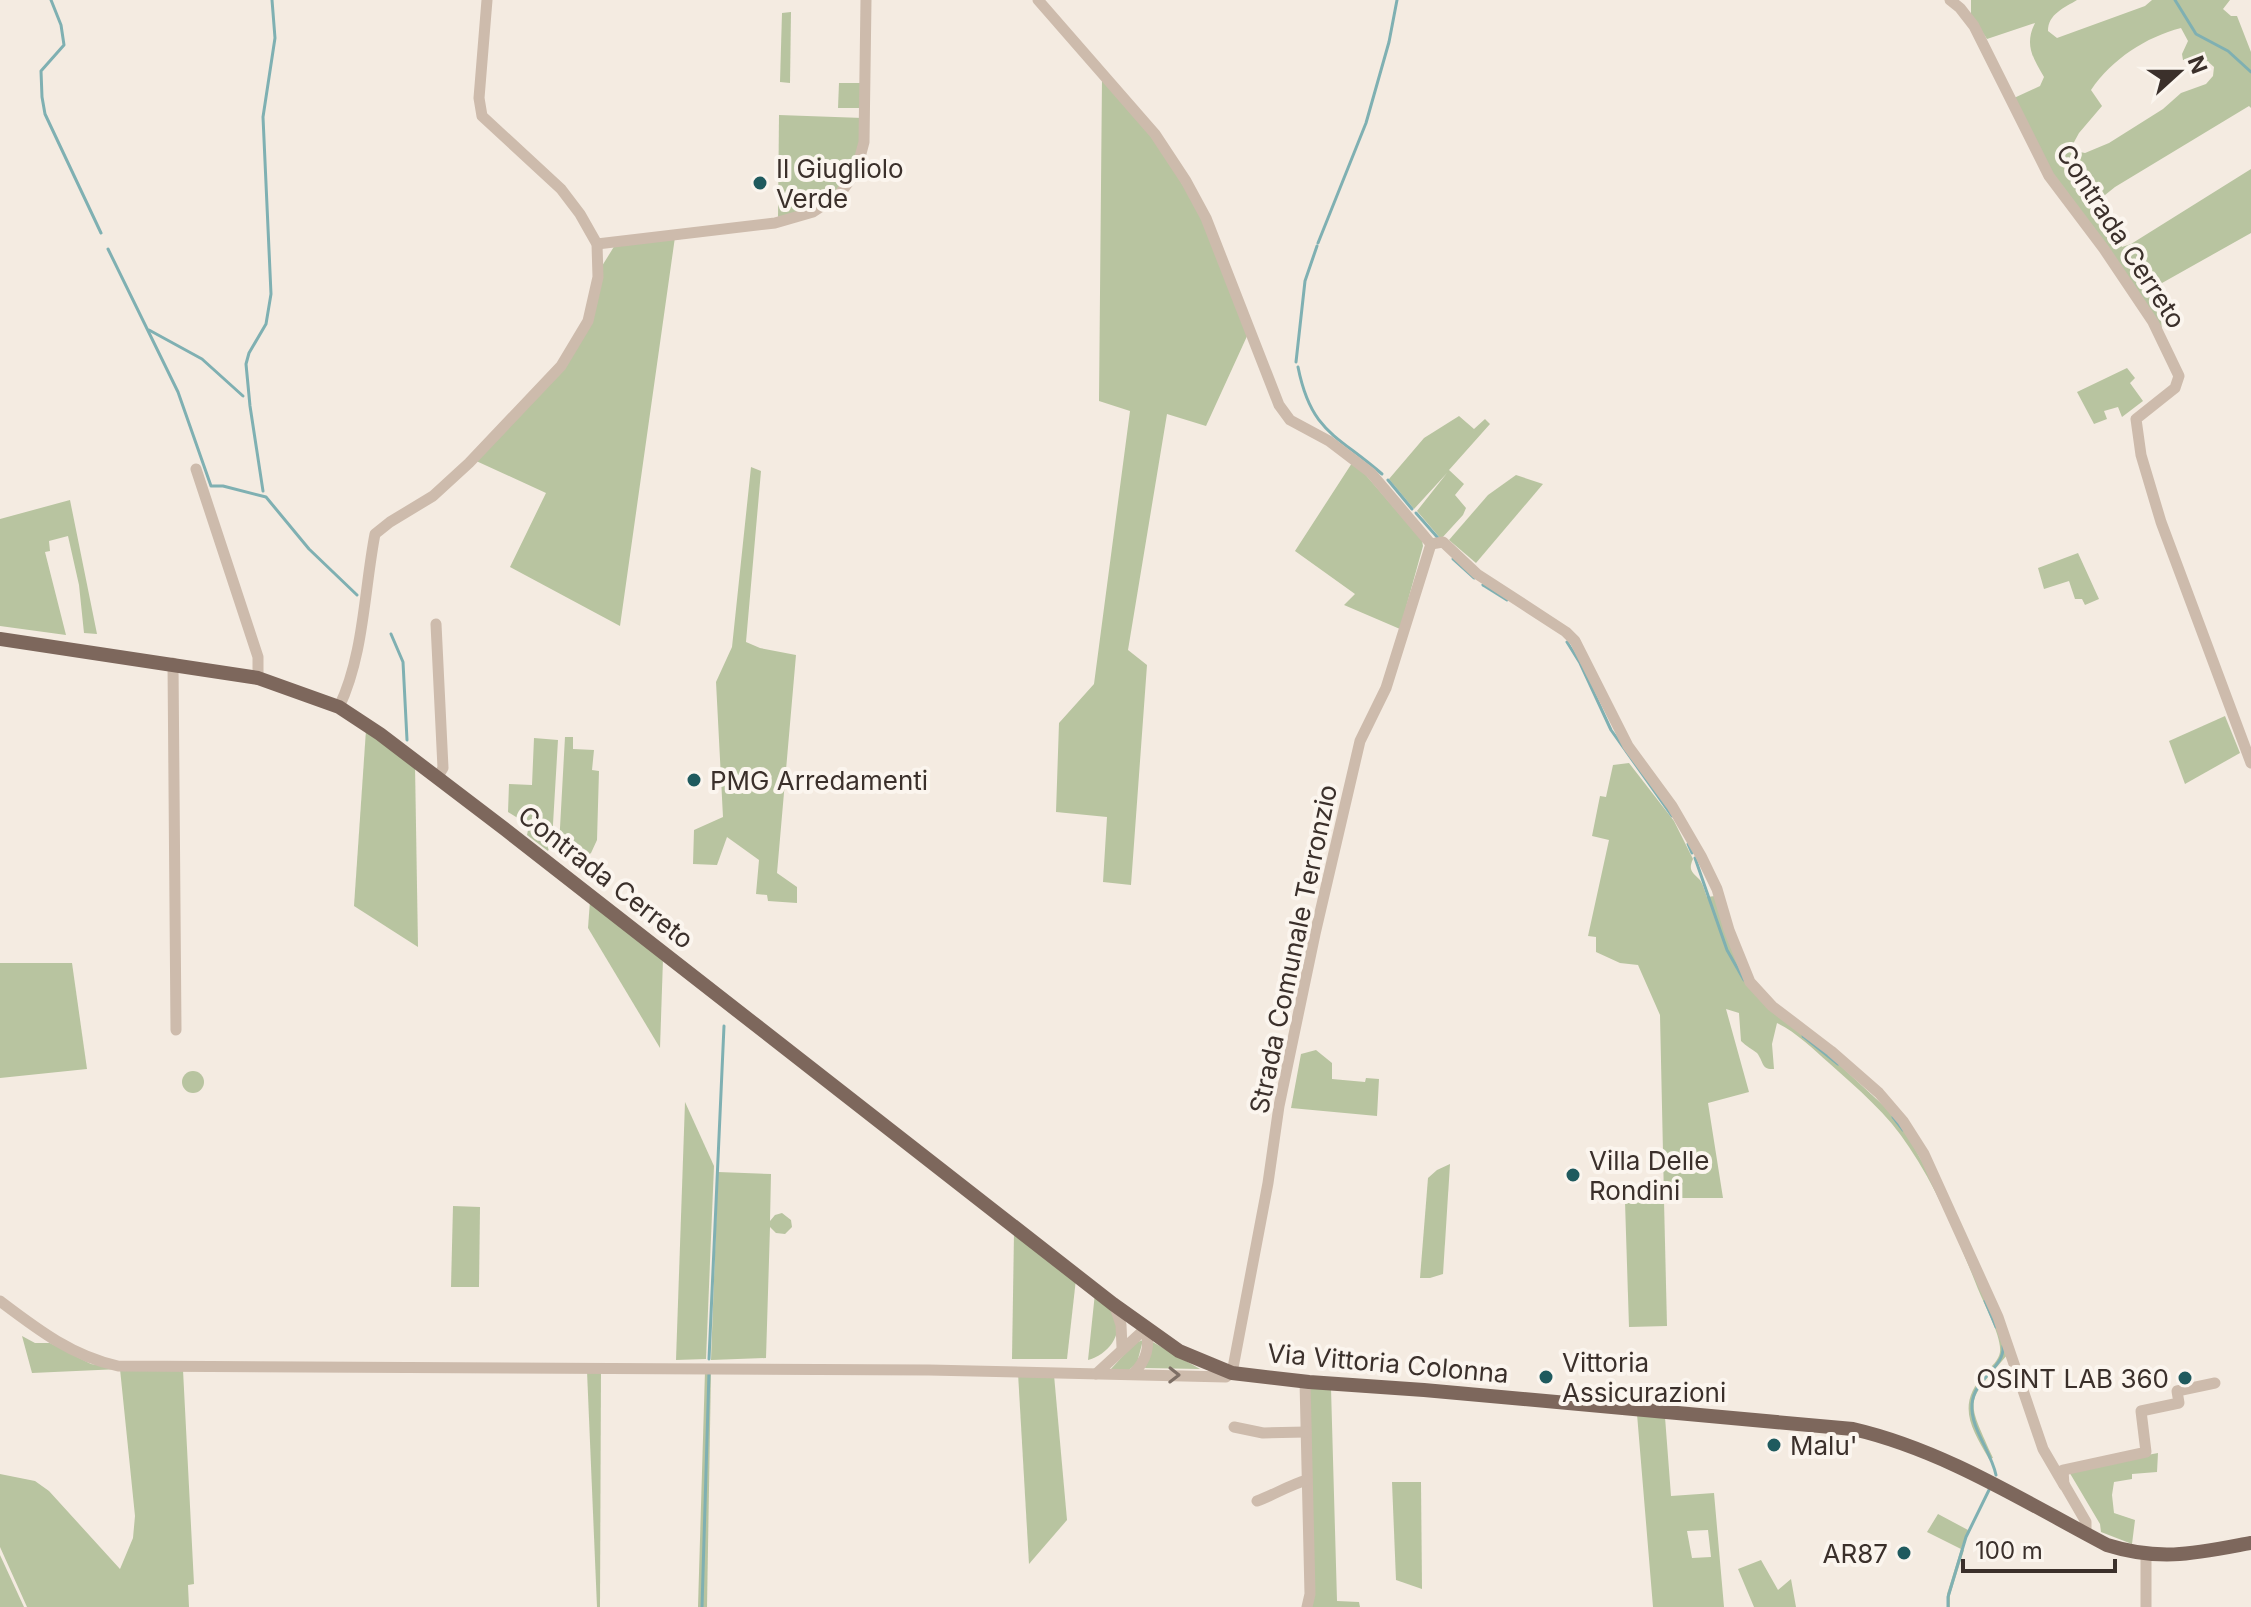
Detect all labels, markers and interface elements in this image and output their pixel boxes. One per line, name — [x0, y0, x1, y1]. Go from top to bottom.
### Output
north arrow — [2139, 32, 2219, 112]
text: N — [2183, 52, 2213, 77]
street label: Contrada Cerreto — [2050, 138, 2192, 334]
place label: Il Giugliolo Verde — [776, 153, 904, 214]
marker: Il Giugliolo Verde — [751, 174, 769, 192]
place label: PMG Arredamenti — [710, 765, 928, 796]
marker: PMG Arredamenti — [685, 771, 703, 789]
street label: Strada Comunale Terronzio — [1243, 782, 1343, 1116]
street label: Contrada Cerreto — [512, 799, 700, 955]
place label: Villa Delle Rondini — [1589, 1145, 1709, 1206]
marker: Villa Delle Rondini — [1564, 1166, 1582, 1184]
street label: Via Vittoria Colonna — [1266, 1337, 1510, 1389]
place label: Vittoria Assicurazioni — [1562, 1347, 1726, 1408]
place label: OSINT LAB 360 — [1976, 1363, 2169, 1394]
one-way arrow — [1168, 1366, 1181, 1384]
marker: Vittoria Assicurazioni — [1537, 1368, 1555, 1386]
marker: OSINT LAB 360 — [2176, 1369, 2194, 1387]
place label: Malu' — [1790, 1430, 1858, 1461]
marker: Malu' — [1765, 1436, 1783, 1454]
scale bar — [1963, 1523, 2115, 1573]
text: 100 m — [1975, 1536, 2043, 1565]
place label: AR87 — [1823, 1538, 1888, 1569]
marker: AR87 — [1895, 1544, 1913, 1562]

